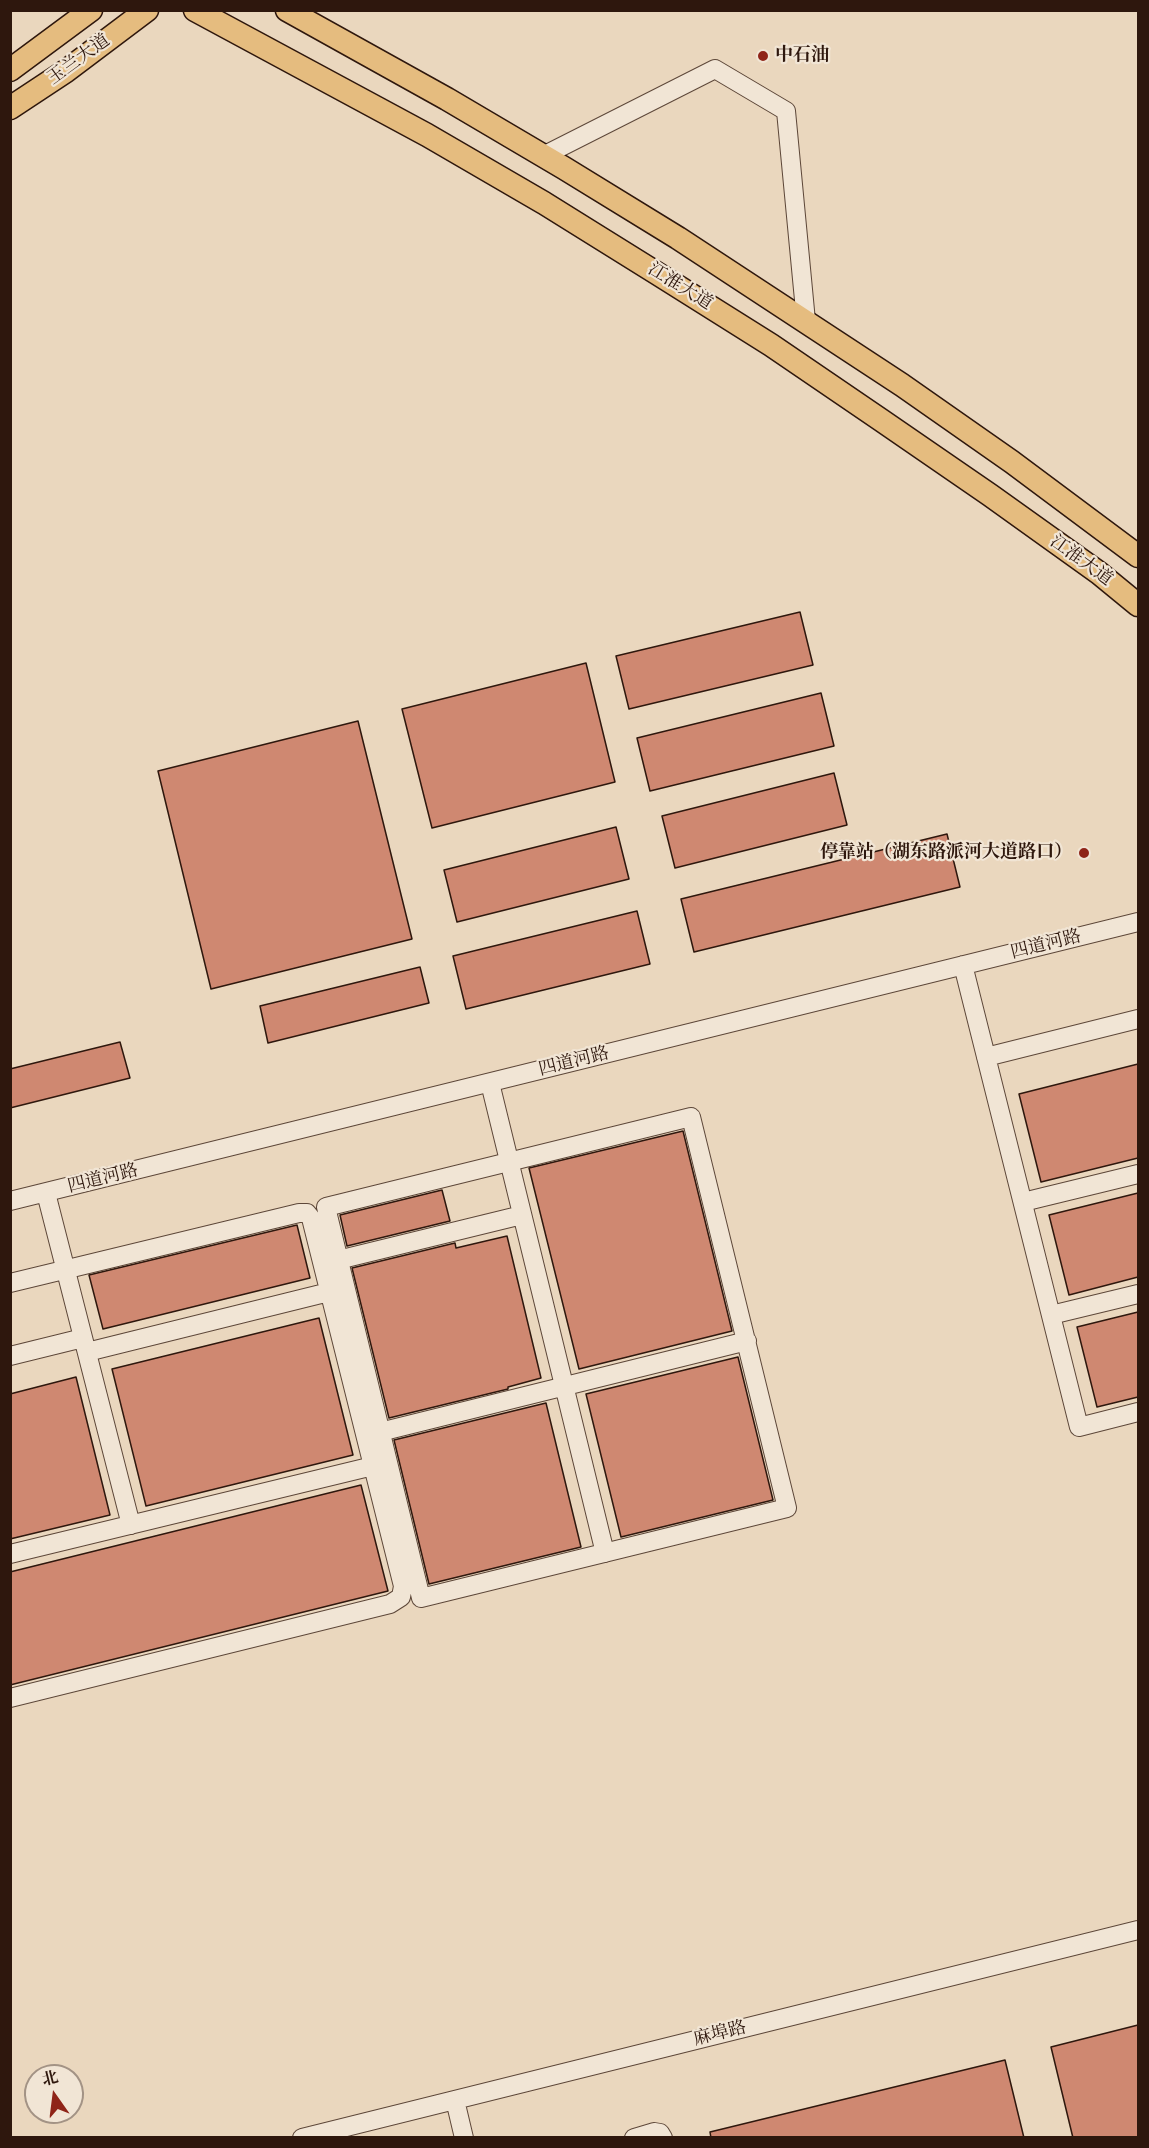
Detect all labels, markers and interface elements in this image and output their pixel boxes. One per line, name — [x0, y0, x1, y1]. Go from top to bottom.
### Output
street label: 玉兰大道 — [44, 30, 114, 90]
place label: 中石油 — [775, 45, 829, 67]
marker: 中石油 — [756, 49, 770, 63]
street label: 江淮大道 — [644, 259, 716, 315]
street label: 江淮大道 — [1046, 531, 1116, 591]
place label: 停靠站（湖东路派河大道路口） — [820, 842, 1072, 864]
marker: 停靠站（湖东路派河大道路口） — [1077, 846, 1091, 860]
street label: 四道河路 — [1008, 926, 1084, 964]
street label: 四道河路 — [536, 1043, 612, 1081]
street label: 四道河路 — [65, 1160, 141, 1198]
street label: 麻埠路 — [691, 2017, 749, 2051]
north arrow — [24, 2064, 84, 2124]
text: 北 — [40, 2066, 61, 2091]

